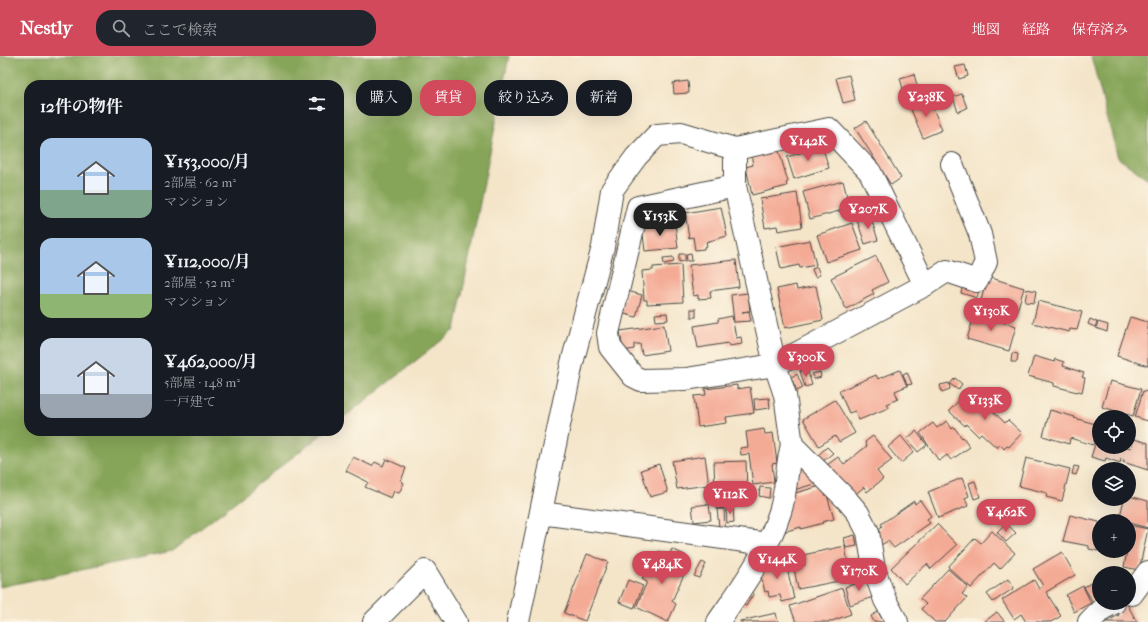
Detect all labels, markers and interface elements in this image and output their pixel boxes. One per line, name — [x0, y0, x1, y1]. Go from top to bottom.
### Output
search box — [96, 10, 376, 46]
text: Nestly — [20, 17, 72, 39]
icon: search — [110, 17, 132, 39]
text: ここで検索 — [142, 21, 217, 39]
text: 地図 — [972, 21, 1000, 38]
text: 経路 — [1022, 21, 1050, 38]
text: 保存済み — [1072, 21, 1128, 38]
chip: 購入 — [356, 80, 412, 116]
chip: 賃貸 — [420, 80, 476, 116]
chip: 絞り込み — [484, 80, 568, 116]
chip: 新着 — [576, 80, 632, 116]
pin: ¥238K — [898, 84, 954, 118]
text: ¥238K — [907, 89, 945, 104]
icon: filters — [306, 93, 328, 115]
text: 12件の物件 — [40, 96, 123, 116]
pin: ¥142K — [780, 128, 836, 162]
text: ¥142K — [789, 133, 827, 148]
text: ¥153,000/月 — [164, 151, 250, 171]
icon: home — [72, 154, 120, 202]
text: 2部屋 · 62 m² — [164, 175, 236, 190]
text: マンション — [164, 194, 228, 209]
pin: ¥207K — [840, 196, 896, 230]
text: ¥207K — [848, 201, 888, 216]
pin: ¥153K — [632, 203, 688, 237]
text: ¥153K — [642, 208, 678, 223]
text: ¥112,000/月 — [164, 251, 251, 271]
icon: home — [72, 254, 120, 302]
text: 2部屋 · 52 m² — [164, 275, 234, 290]
text: マンション — [164, 294, 228, 309]
pin: ¥130K — [963, 298, 1019, 332]
text: ¥130K — [973, 303, 1009, 318]
pin: ¥300K — [778, 344, 834, 378]
text: ¥300K — [786, 349, 826, 364]
text: ¥462,000/月 — [164, 351, 258, 371]
icon: home — [72, 354, 120, 402]
text: 5部屋 · 148 m² — [164, 375, 240, 390]
pin: ¥133K — [957, 387, 1013, 421]
text: ¥133K — [968, 392, 1002, 407]
text: 一戸建て — [164, 394, 216, 409]
map controls — [1092, 410, 1136, 610]
button: locate — [1092, 410, 1136, 454]
button: layers — [1092, 462, 1136, 506]
pin: ¥112K — [702, 481, 758, 515]
text: ¥112K — [712, 486, 748, 501]
pin: ¥462K — [978, 499, 1034, 533]
text: ¥462K — [986, 504, 1026, 519]
button: + — [1092, 514, 1136, 558]
pin: ¥144K — [749, 546, 805, 580]
pin: ¥484K — [634, 551, 690, 585]
text: ¥144K — [757, 551, 797, 566]
text: ¥484K — [641, 556, 683, 571]
pin: ¥170K — [831, 558, 887, 592]
text: ¥170K — [840, 563, 878, 578]
button: − — [1092, 566, 1136, 610]

